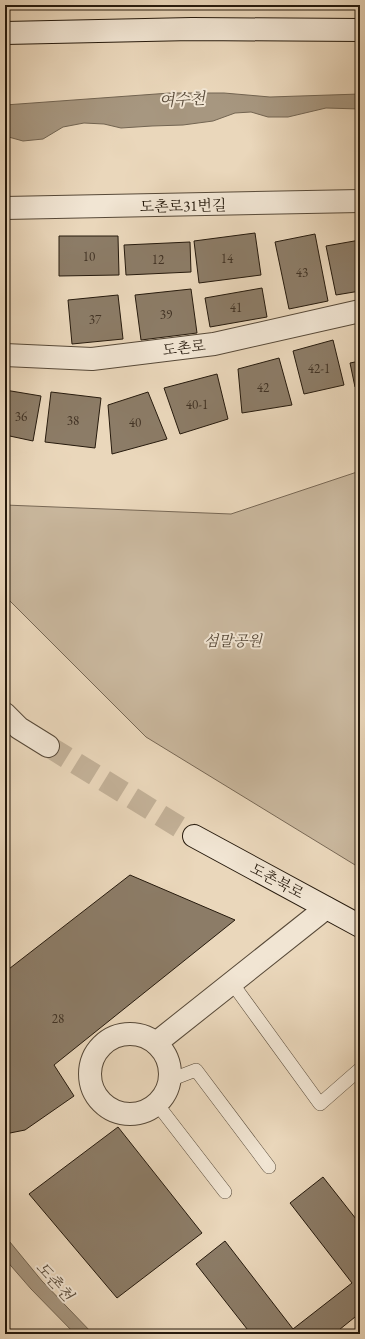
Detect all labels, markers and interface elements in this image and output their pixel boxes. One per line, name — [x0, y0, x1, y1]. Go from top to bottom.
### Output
water label: 여수천 — [158, 88, 207, 111]
street label: 도촌로31번길 — [139, 195, 227, 216]
house number: 10 — [83, 248, 95, 265]
house number: 14 — [221, 250, 234, 267]
house number: 12 — [152, 251, 165, 268]
house number: 43 — [296, 264, 308, 281]
house number: 41 — [230, 299, 242, 316]
house number: 39 — [160, 306, 173, 323]
house number: 37 — [89, 311, 102, 328]
street label: 도촌로 — [161, 335, 207, 360]
house number: 42-1 — [308, 360, 330, 377]
house number: 42 — [257, 379, 270, 396]
house number: 40-1 — [186, 396, 208, 413]
house number: 36 — [15, 408, 27, 425]
house number: 38 — [67, 412, 79, 429]
house number: 40 — [129, 414, 141, 431]
park label: 섬말공원 — [204, 631, 263, 650]
street label: 도촌북로 — [247, 859, 308, 903]
house number: 28 — [52, 1010, 64, 1027]
water label: 도촌천 — [31, 1257, 79, 1307]

